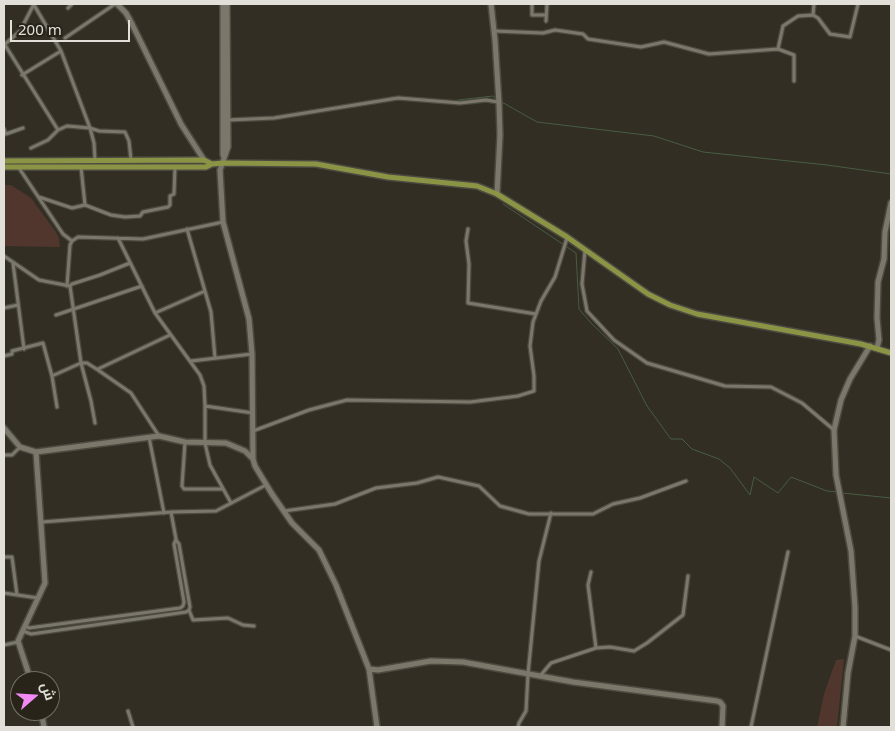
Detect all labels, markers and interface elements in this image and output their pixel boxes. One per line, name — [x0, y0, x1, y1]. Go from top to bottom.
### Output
scale bar — [12, 10, 132, 42]
text: 200 m — [18, 19, 62, 39]
north arrow — [10, 671, 60, 721]
text: ش — [37, 680, 61, 703]

